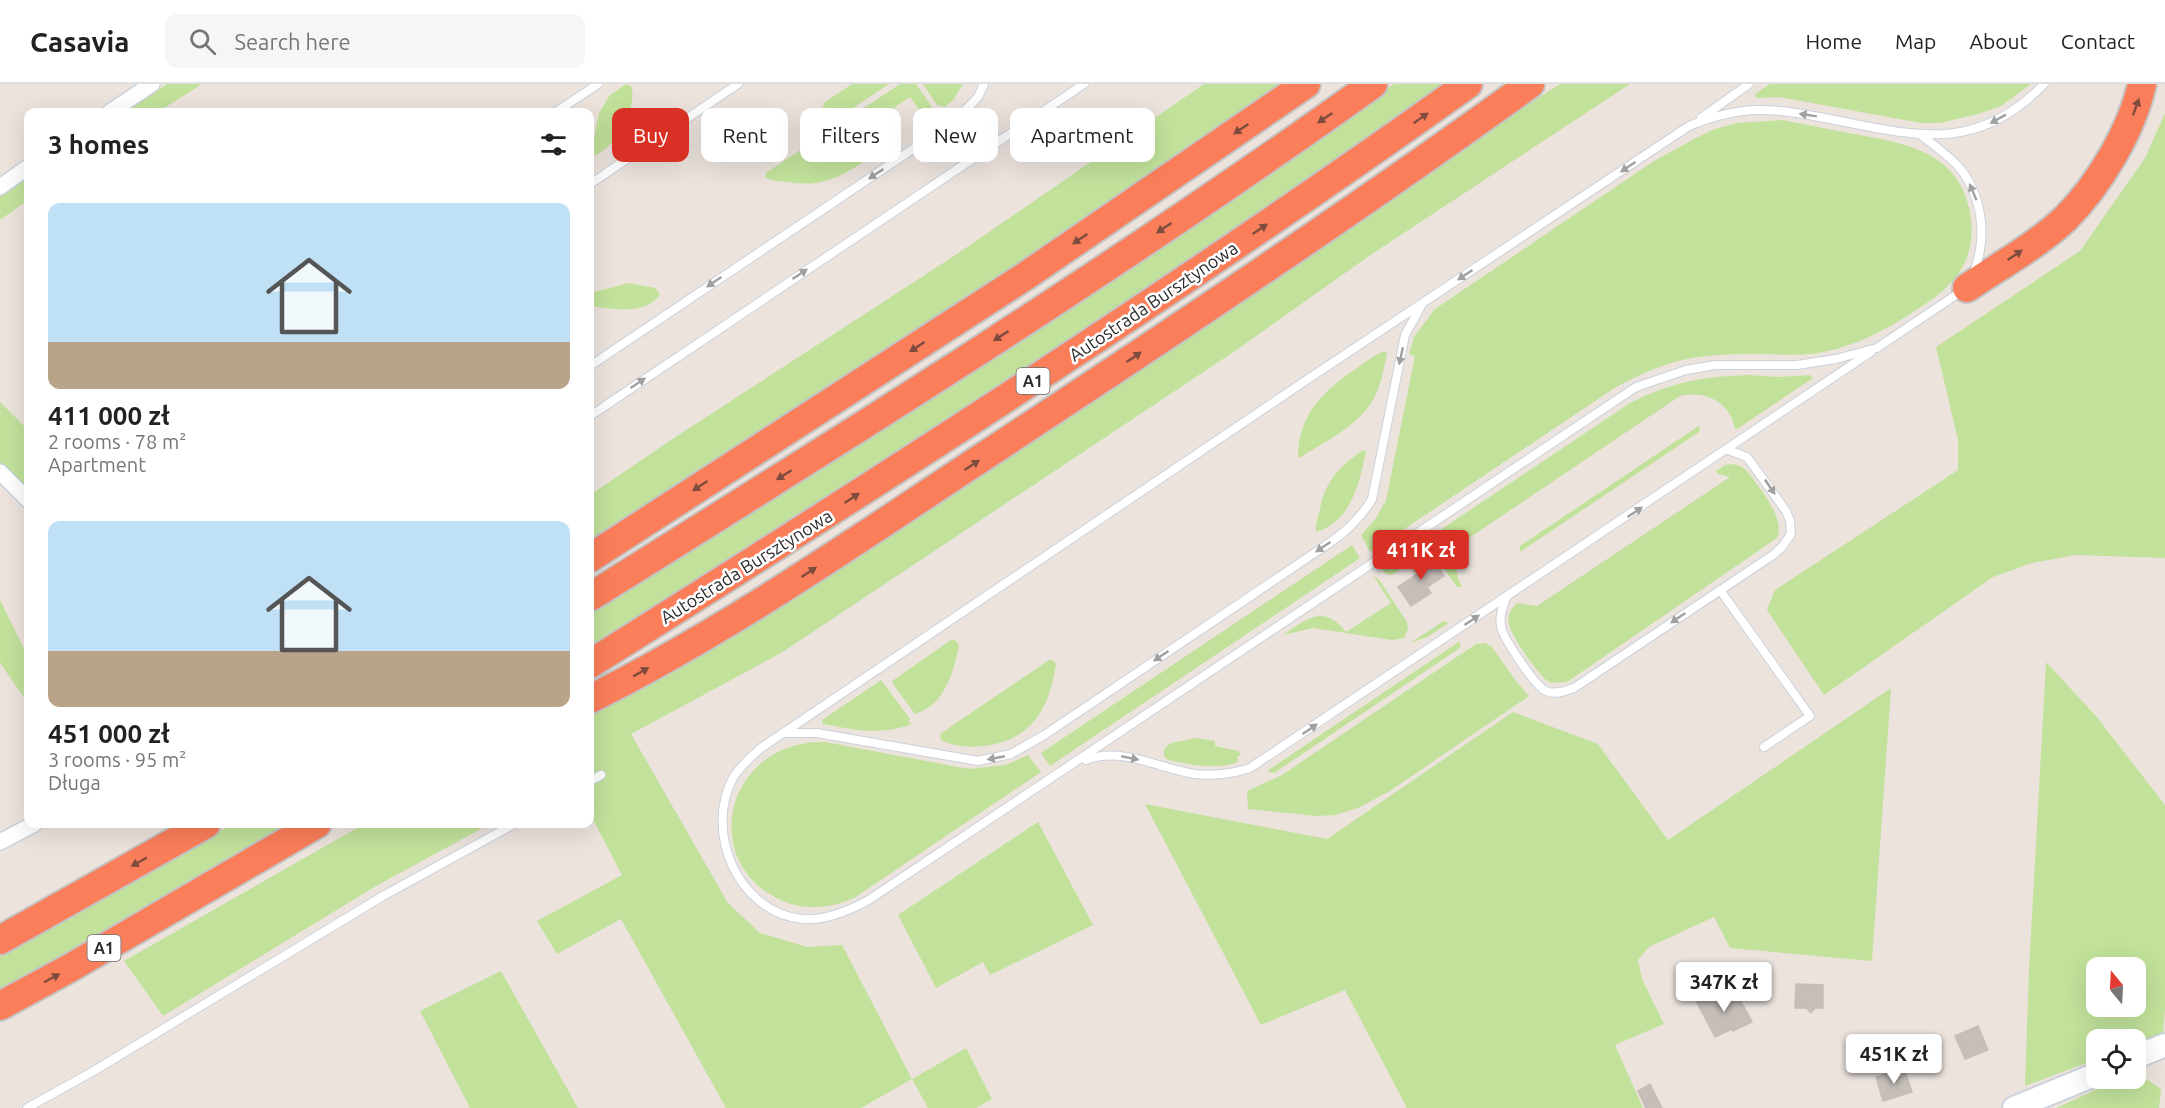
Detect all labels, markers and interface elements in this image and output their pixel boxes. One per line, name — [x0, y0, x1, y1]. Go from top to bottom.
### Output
search box — [165, 14, 585, 68]
icon: search — [186, 25, 219, 58]
text: Casavia — [30, 26, 129, 57]
text: Search here — [234, 29, 351, 54]
text: Home — [1805, 29, 1862, 53]
text: Map — [1895, 29, 1936, 53]
text: About — [1969, 29, 2028, 53]
text: Contact — [2061, 29, 2135, 53]
one-way arrow — [2131, 98, 2141, 116]
chip: Buy — [612, 108, 689, 162]
chip: Rent — [701, 108, 788, 162]
chip: Filters — [800, 108, 901, 162]
chip: New — [913, 108, 998, 162]
chip: Apartment — [1010, 108, 1155, 162]
one-way arrow — [1798, 110, 1817, 119]
one-way arrow — [1317, 112, 1333, 124]
one-way arrow — [1412, 112, 1428, 124]
one-way arrow — [1989, 114, 2006, 124]
one-way arrow — [1233, 123, 1249, 134]
icon: filters — [537, 128, 570, 161]
text: 3 homes — [48, 130, 149, 159]
one-way arrow — [1620, 161, 1636, 172]
one-way arrow — [868, 168, 884, 179]
one-way arrow — [1968, 183, 1977, 201]
one-way arrow — [1156, 222, 1172, 234]
one-way arrow — [1252, 223, 1268, 235]
one-way arrow — [1072, 233, 1088, 244]
street label: Autostrada Bursztynowa — [1065, 237, 1241, 365]
icon: home — [255, 242, 363, 350]
one-way arrow — [2007, 250, 2023, 261]
one-way arrow — [792, 269, 808, 280]
one-way arrow — [1457, 269, 1474, 280]
one-way arrow — [706, 277, 723, 288]
one-way arrow — [994, 330, 1010, 342]
one-way arrow — [910, 341, 926, 353]
one-way arrow — [1396, 347, 1405, 366]
one-way arrow — [1126, 351, 1142, 363]
road number: A1 — [1016, 368, 1050, 394]
one-way arrow — [630, 378, 646, 389]
text: 411 000 zł — [48, 401, 170, 430]
text: 2 rooms · 78 m² — [48, 430, 186, 453]
text: Apartment — [48, 453, 146, 476]
one-way arrow — [963, 459, 980, 470]
one-way arrow — [776, 470, 793, 481]
one-way arrow — [1764, 478, 1776, 494]
one-way arrow — [692, 480, 708, 491]
one-way arrow — [844, 493, 860, 504]
street label: Autostrada Bursztynowa — [656, 505, 836, 627]
one-way arrow — [1626, 506, 1642, 518]
pin: 411K zł — [1366, 530, 1476, 581]
text: 411K zł — [1387, 538, 1455, 561]
one-way arrow — [1315, 541, 1331, 552]
icon: home — [255, 560, 363, 668]
one-way arrow — [800, 566, 817, 577]
one-way arrow — [1671, 612, 1687, 624]
one-way arrow — [1464, 615, 1480, 626]
one-way arrow — [1153, 650, 1169, 661]
one-way arrow — [633, 667, 650, 677]
text: 451 000 zł — [48, 719, 170, 748]
one-way arrow — [1302, 723, 1318, 735]
text: 3 rooms · 95 m² — [48, 748, 186, 771]
one-way arrow — [986, 754, 1005, 763]
one-way arrow — [1121, 754, 1140, 763]
text: Długa — [48, 771, 101, 794]
one-way arrow — [130, 857, 147, 867]
road number: A1 — [88, 935, 120, 961]
north arrow — [2086, 957, 2146, 1017]
map controls — [2086, 957, 2146, 1089]
pin: 347K zł — [1669, 962, 1779, 1013]
text: 347K zł — [1690, 970, 1758, 993]
one-way arrow — [43, 973, 60, 983]
button: locate — [2086, 1029, 2146, 1089]
pin: 451K zł — [1839, 1034, 1949, 1085]
text: 451K zł — [1860, 1042, 1928, 1065]

